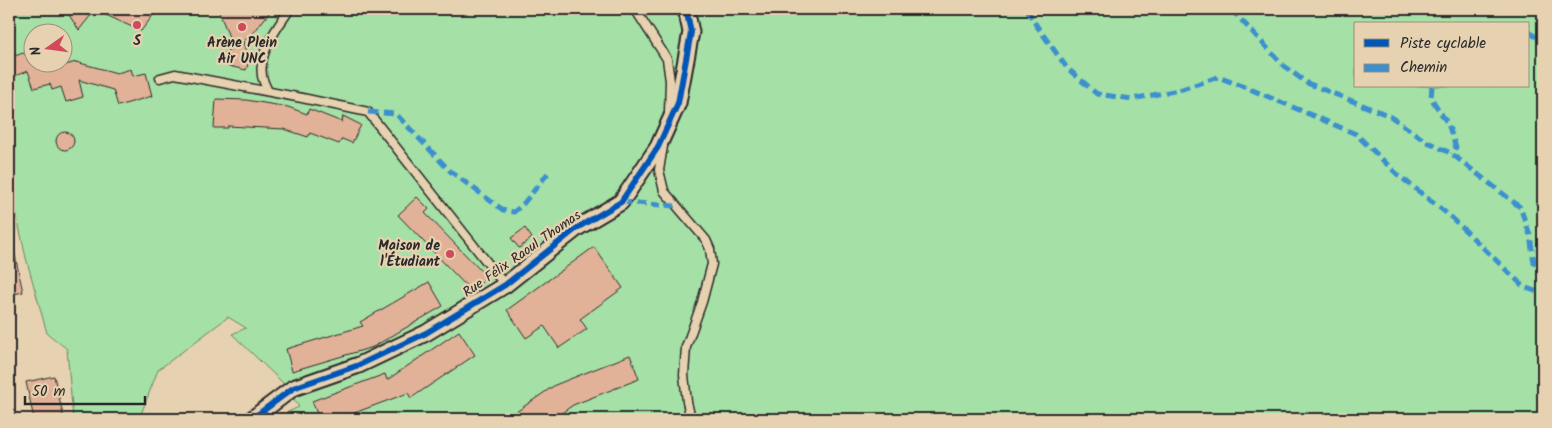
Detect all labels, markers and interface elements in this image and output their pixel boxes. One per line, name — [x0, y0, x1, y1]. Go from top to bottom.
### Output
marker: S — [131, 19, 143, 31]
marker: Arène Plein Air UNC — [236, 21, 248, 33]
north arrow — [22, 22, 72, 72]
legend — [1354, 22, 1530, 88]
place label: S — [133, 30, 141, 52]
place label: Arène Plein Air UNC — [207, 32, 277, 70]
text: Piste cyclable — [1400, 32, 1486, 56]
text: N — [25, 44, 48, 58]
text: Chemin — [1400, 56, 1447, 80]
street label: Rue Félix Raoul Thomas — [458, 205, 586, 303]
place label: Maison de l'Étudiant — [378, 235, 441, 273]
marker: Maison de l'Étudiant — [444, 248, 456, 260]
scale bar — [25, 373, 145, 405]
text: 50 m — [32, 380, 66, 404]

